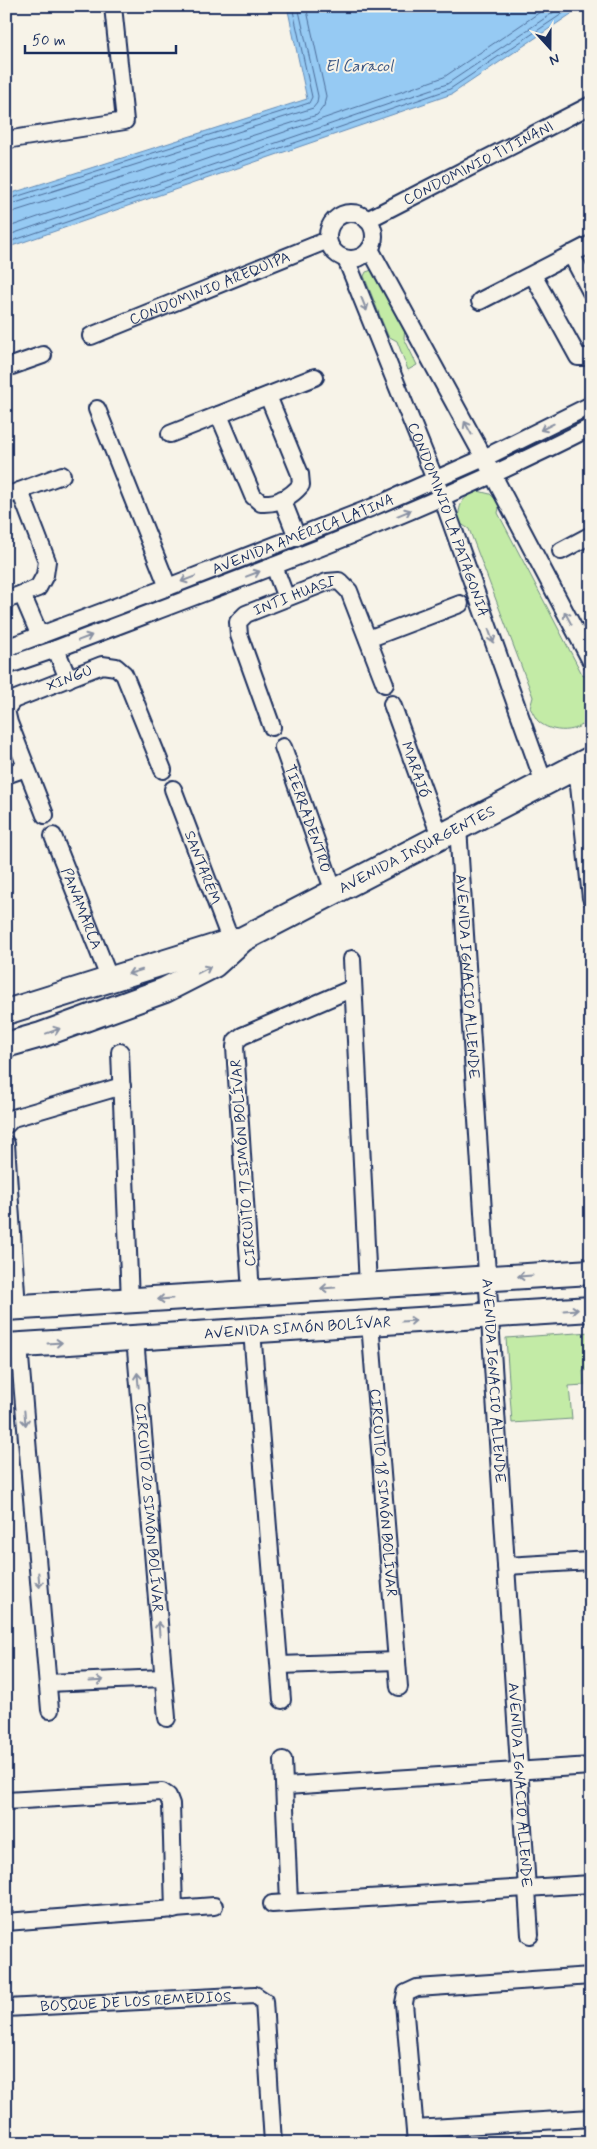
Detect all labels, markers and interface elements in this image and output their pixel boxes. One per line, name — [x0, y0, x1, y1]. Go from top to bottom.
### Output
scale bar — [25, 22, 176, 54]
north arrow — [524, 22, 574, 72]
text: 50 m — [32, 31, 66, 51]
text: N — [547, 49, 562, 69]
water label: El Caracol — [325, 56, 395, 77]
street label: CONDOMINIO TITINANI — [400, 117, 557, 211]
street label: CONDOMINIO AREQUIPA — [127, 247, 293, 330]
one-way arrow — [360, 296, 370, 311]
street label: CONDOMINIO LA PATAGONIA — [402, 420, 493, 620]
one-way arrow — [463, 420, 473, 435]
one-way arrow — [540, 423, 555, 432]
street label: AVENIDA AMÉRICA LATINA — [209, 490, 398, 580]
one-way arrow — [396, 508, 411, 518]
one-way arrow — [245, 568, 260, 578]
street label: INTI HUASI — [251, 572, 336, 621]
one-way arrow — [181, 575, 196, 585]
one-way arrow — [563, 611, 572, 626]
one-way arrow — [487, 627, 496, 643]
one-way arrow — [77, 633, 92, 642]
street label: XINGU — [44, 661, 96, 697]
street label: MARAJÓ — [396, 739, 434, 801]
street label: TIERRADENTRO — [279, 762, 336, 876]
street label: AVENIDA INSURGENTES — [336, 801, 499, 899]
street label: SANTARÉM — [179, 828, 225, 908]
street label: PANAMARCA — [56, 865, 106, 953]
street label: AVENIDA IGNACIO ALLENDE — [450, 874, 483, 1080]
one-way arrow — [196, 965, 211, 975]
one-way arrow — [127, 968, 143, 977]
one-way arrow — [45, 1026, 60, 1035]
street label: CIRCUITO 17 SIMÓN BOLÍVAR — [226, 1059, 261, 1267]
one-way arrow — [517, 1272, 533, 1281]
street label: AVENIDA IGNACIO ALLENDE — [476, 1278, 510, 1484]
one-way arrow — [320, 1284, 336, 1293]
one-way arrow — [158, 1294, 174, 1303]
one-way arrow — [563, 1306, 579, 1315]
street label: AVENIDA SIMÓN BOLÍVAR — [203, 1313, 392, 1344]
one-way arrow — [401, 1316, 417, 1325]
one-way arrow — [47, 1339, 63, 1348]
one-way arrow — [133, 1372, 143, 1388]
street label: CIRCUITO 18 SIMÓN BOLÍVAR — [364, 1388, 401, 1597]
street label: CIRCUITO 20 SIMÓN BOLÍVAR — [130, 1402, 167, 1613]
one-way arrow — [20, 1410, 30, 1426]
one-way arrow — [34, 1572, 44, 1588]
one-way arrow — [154, 1622, 164, 1638]
one-way arrow — [88, 1676, 104, 1686]
street label: AVENIDA IGNACIO ALLENDE — [503, 1682, 536, 1889]
street label: BOSQUE DE LOS REMEDIOS — [40, 1987, 232, 2017]

